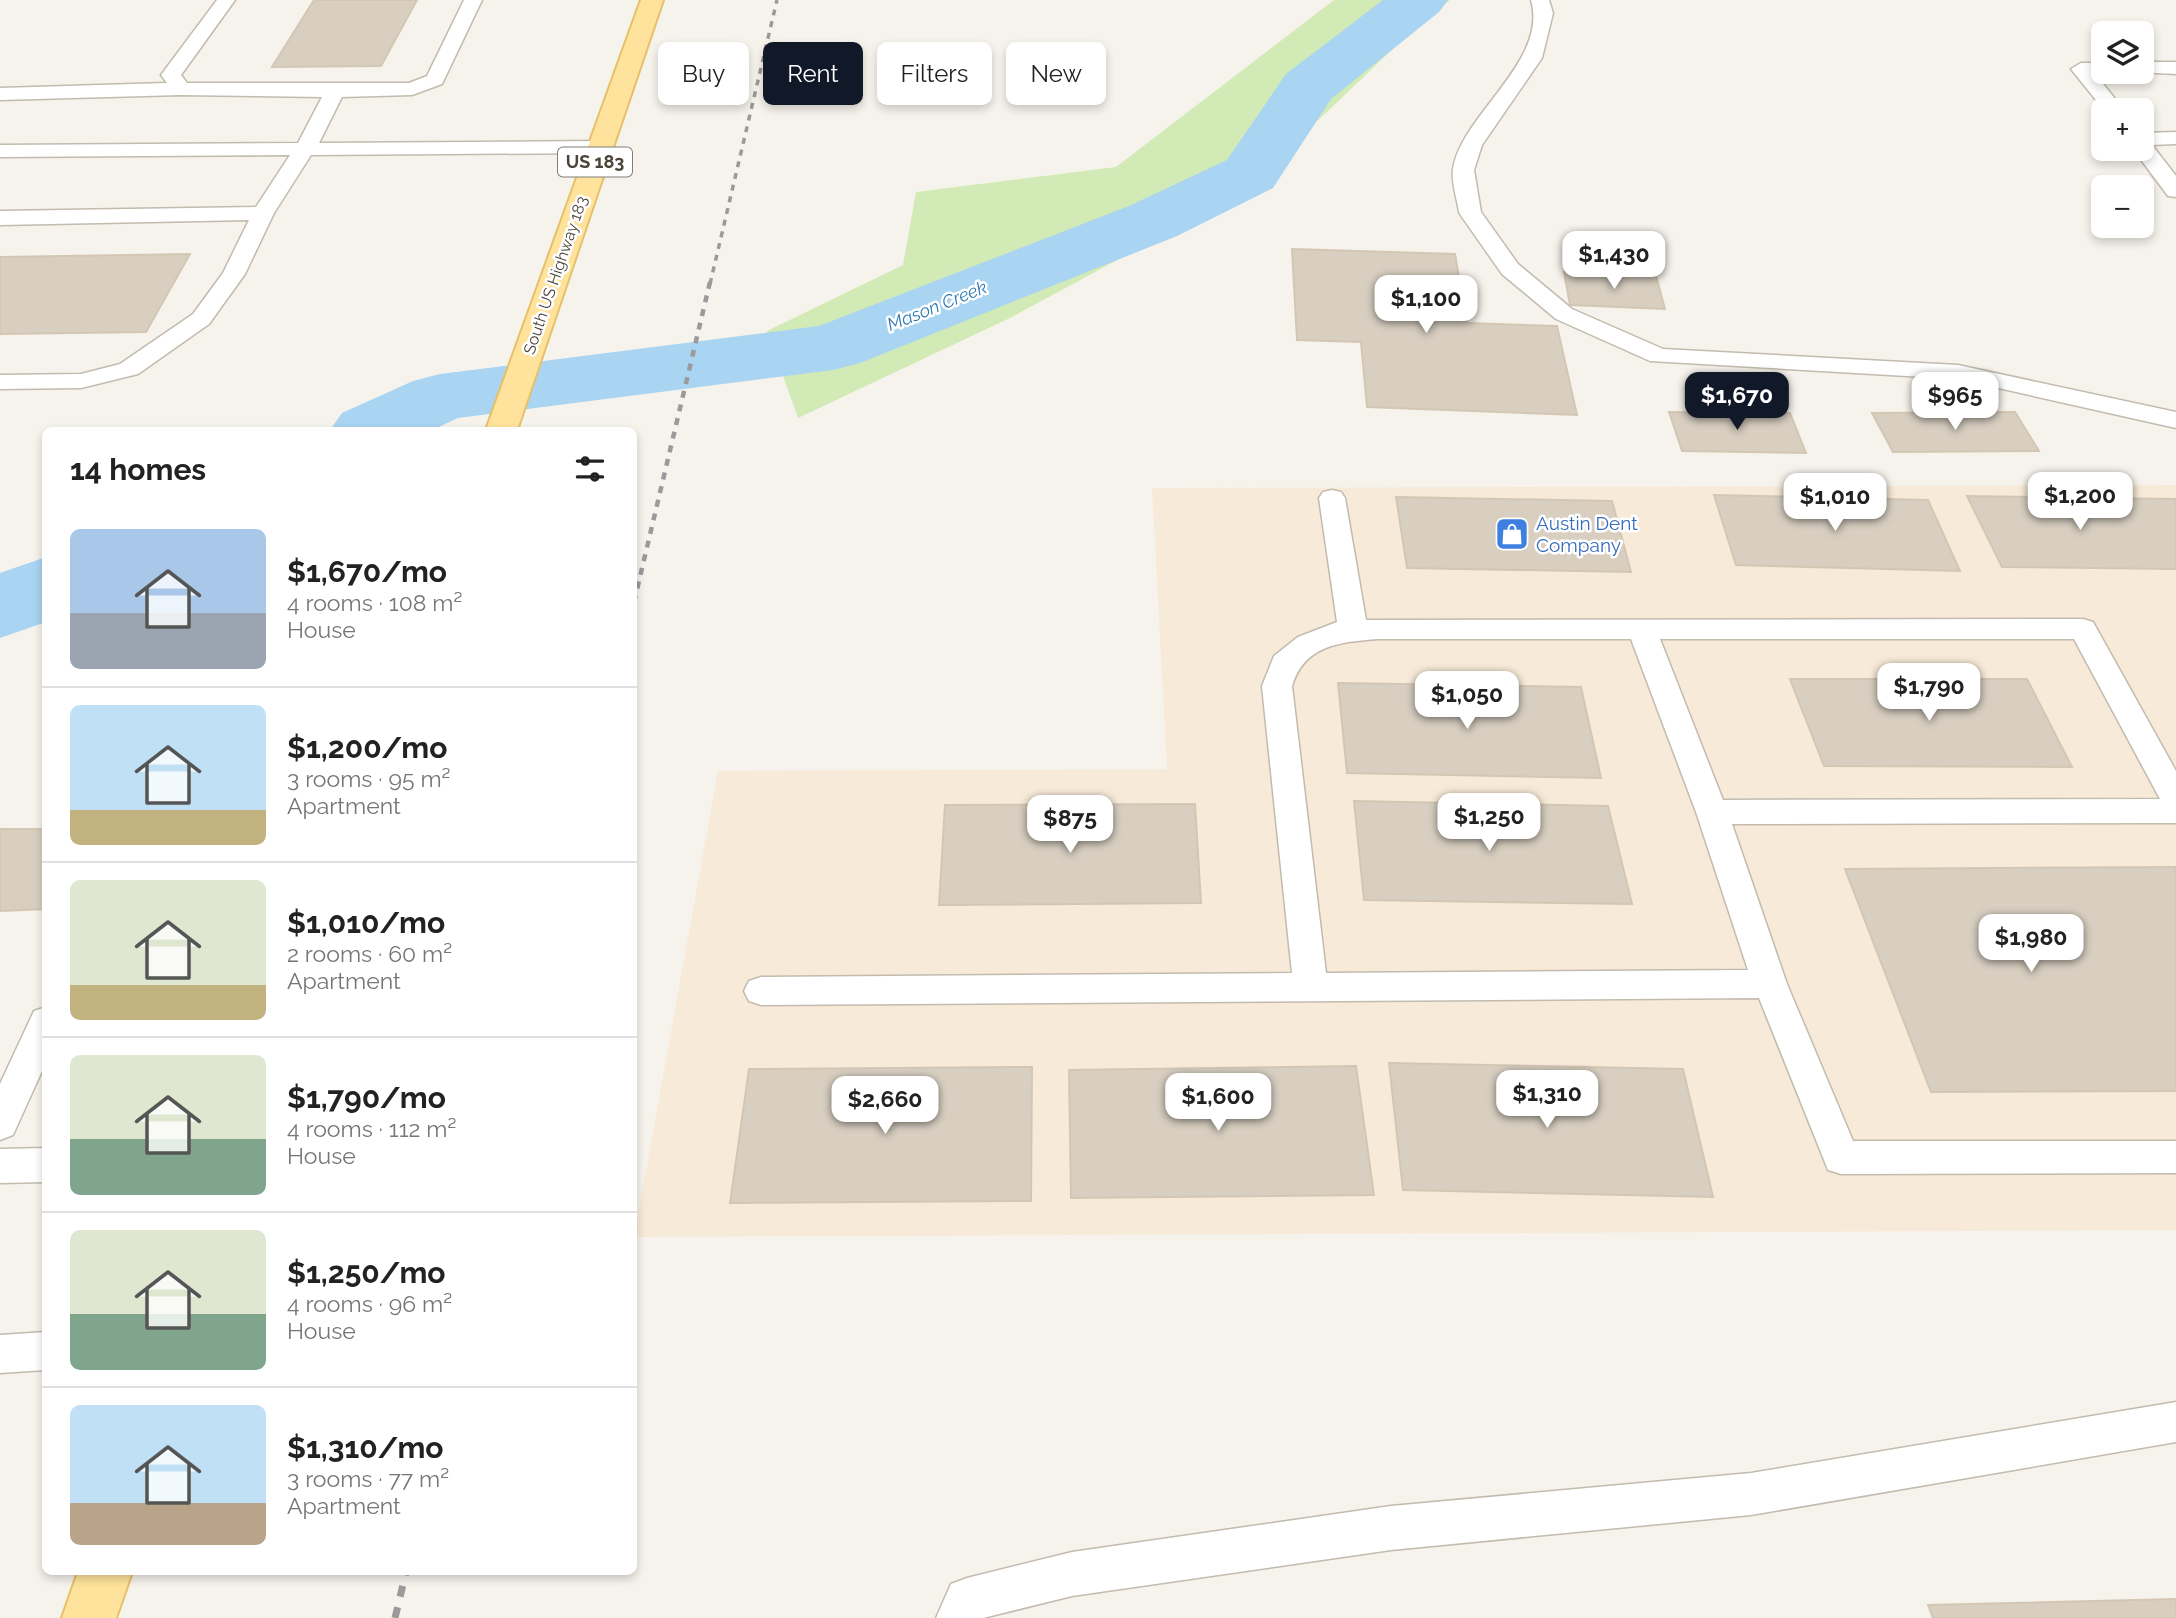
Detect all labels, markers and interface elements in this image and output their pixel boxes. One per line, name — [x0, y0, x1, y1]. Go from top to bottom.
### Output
map controls — [2091, 21, 2154, 238]
button: layers — [2091, 21, 2154, 84]
chip: Buy — [658, 42, 749, 105]
chip: Rent — [763, 42, 863, 105]
chip: Filters — [877, 42, 992, 105]
chip: New — [1006, 42, 1106, 105]
button: + — [2091, 98, 2154, 161]
road number: US 183 — [558, 148, 632, 176]
button: − — [2091, 175, 2154, 238]
street label: South US Highway 183 — [519, 194, 592, 357]
pin: $1,430 — [1557, 232, 1671, 291]
text: $1,430 — [1578, 240, 1650, 267]
water label: Mason Creek — [884, 276, 990, 335]
pin: $1,100 — [1369, 276, 1483, 335]
text: $1,100 — [1391, 284, 1461, 311]
pin: $1,670 — [1680, 372, 1794, 432]
pin: $965 — [1914, 372, 1996, 432]
text: $1,670 — [1701, 381, 1773, 408]
text: $965 — [1928, 381, 1982, 408]
icon: filters — [571, 450, 609, 488]
text: 14 homes — [70, 452, 206, 487]
pin: $1,200 — [2023, 472, 2137, 532]
pin: $1,010 — [1778, 474, 1892, 533]
text: $1,200 — [2044, 481, 2116, 508]
text: $1,010 — [1800, 482, 1870, 509]
place label: Austin Dent Company — [1536, 512, 1638, 556]
shop icon: Austin Dent Company — [1493, 515, 1531, 553]
text: $1,670/mo — [287, 554, 447, 589]
icon: home — [126, 557, 210, 641]
text: 4 rooms · 108 m² — [287, 589, 462, 616]
text: House — [287, 616, 356, 643]
pin: $1,790 — [1872, 664, 1986, 723]
pin: $1,050 — [1410, 672, 1524, 731]
text: $1,790 — [1893, 672, 1965, 699]
text: $1,050 — [1431, 680, 1503, 707]
text: $1,200/mo — [287, 730, 447, 765]
icon: home — [126, 733, 210, 817]
text: 3 rooms · 95 m² — [287, 765, 450, 792]
text: Apartment — [287, 792, 401, 819]
pin: $1,250 — [1432, 794, 1546, 853]
pin: $875 — [1029, 796, 1111, 855]
text: $1,250 — [1453, 802, 1525, 829]
text: $875 — [1043, 804, 1097, 831]
text: $1,010/mo — [287, 905, 445, 940]
icon: home — [126, 908, 210, 992]
pin: $1,980 — [1974, 914, 2088, 974]
text: $1,980 — [1995, 923, 2067, 950]
text: 2 rooms · 60 m² — [287, 940, 452, 967]
text: Apartment — [287, 967, 401, 994]
pin: $1,310 — [1490, 1070, 1604, 1130]
pin: $1,600 — [1161, 1074, 1275, 1133]
pin: $2,660 — [828, 1076, 942, 1136]
text: $1,310 — [1512, 1079, 1582, 1106]
text: $1,790/mo — [287, 1080, 446, 1115]
text: $1,600 — [1181, 1082, 1255, 1109]
icon: home — [126, 1083, 210, 1167]
text: $2,660 — [848, 1085, 922, 1112]
text: 4 rooms · 112 m² — [287, 1115, 456, 1142]
text: House — [287, 1142, 356, 1169]
text: $1,250/mo — [287, 1255, 446, 1290]
icon: home — [126, 1258, 210, 1342]
text: 4 rooms · 96 m² — [287, 1290, 452, 1317]
text: House — [287, 1317, 356, 1344]
text: $1,310/mo — [287, 1430, 444, 1465]
icon: home — [126, 1433, 210, 1517]
text: 3 rooms · 77 m² — [287, 1465, 449, 1492]
text: Apartment — [287, 1492, 401, 1519]

